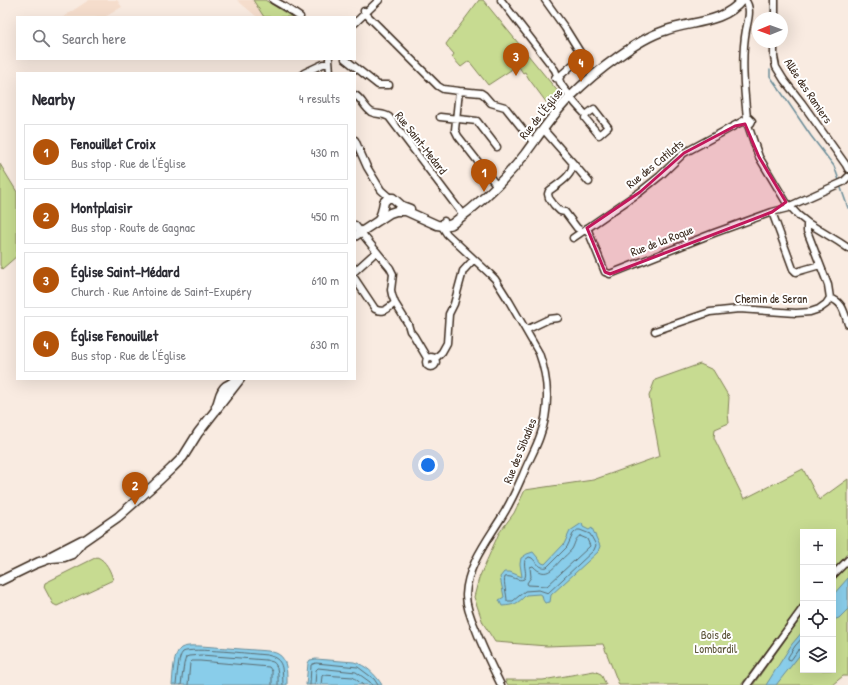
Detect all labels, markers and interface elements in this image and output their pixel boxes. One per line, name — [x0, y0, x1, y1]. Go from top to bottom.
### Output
north arrow — [752, 12, 788, 48]
search box — [16, 16, 356, 60]
icon: search — [30, 27, 52, 49]
text: Search here — [62, 28, 126, 49]
pin: 3 — [503, 43, 529, 76]
pin: 4 — [568, 49, 594, 82]
street label: Allée des Ramiers — [780, 55, 837, 127]
street label: Rue de l'Église — [515, 84, 567, 143]
text: Nearby — [32, 87, 75, 110]
text: 4 results — [299, 89, 340, 107]
street label: Rue Saint-Medard — [391, 108, 452, 178]
text: Fenouillet Croix — [71, 133, 156, 154]
street label: Rue des Catilats — [622, 135, 687, 192]
text: 1 — [44, 143, 48, 161]
text: 430 m — [311, 143, 339, 161]
text: Bus stop · Rue de l'Église — [71, 154, 186, 172]
pin: 1 — [471, 159, 497, 192]
text: Montplaisir — [71, 197, 132, 218]
text: 2 — [43, 207, 49, 225]
text: 450 m — [311, 207, 339, 225]
text: Bus stop · Route de Gagnac — [71, 218, 195, 236]
street label: Rue de la Roque — [628, 221, 696, 260]
text: Église Saint-Médard — [71, 261, 179, 282]
text: 3 — [43, 271, 49, 289]
text: 610 m — [311, 271, 339, 289]
text: Church · Rue Antoine de Saint-Exupéry — [71, 282, 252, 300]
street label: Chemin de Seran — [735, 290, 807, 307]
text: Église Fenouillet — [71, 325, 158, 346]
text: 4 — [44, 335, 48, 353]
text: 630 m — [310, 335, 339, 353]
text: Bus stop · Rue de l'Église — [71, 346, 186, 364]
street label: Rue des Sibadies — [499, 415, 541, 486]
your location — [418, 455, 438, 475]
pin: 2 — [122, 472, 148, 505]
map controls — [800, 529, 836, 673]
button: + — [800, 529, 836, 565]
button: − — [800, 565, 836, 601]
button: locate — [800, 601, 836, 637]
park label: Bois de Lombardil — [695, 626, 738, 657]
button: layers — [800, 637, 836, 673]

